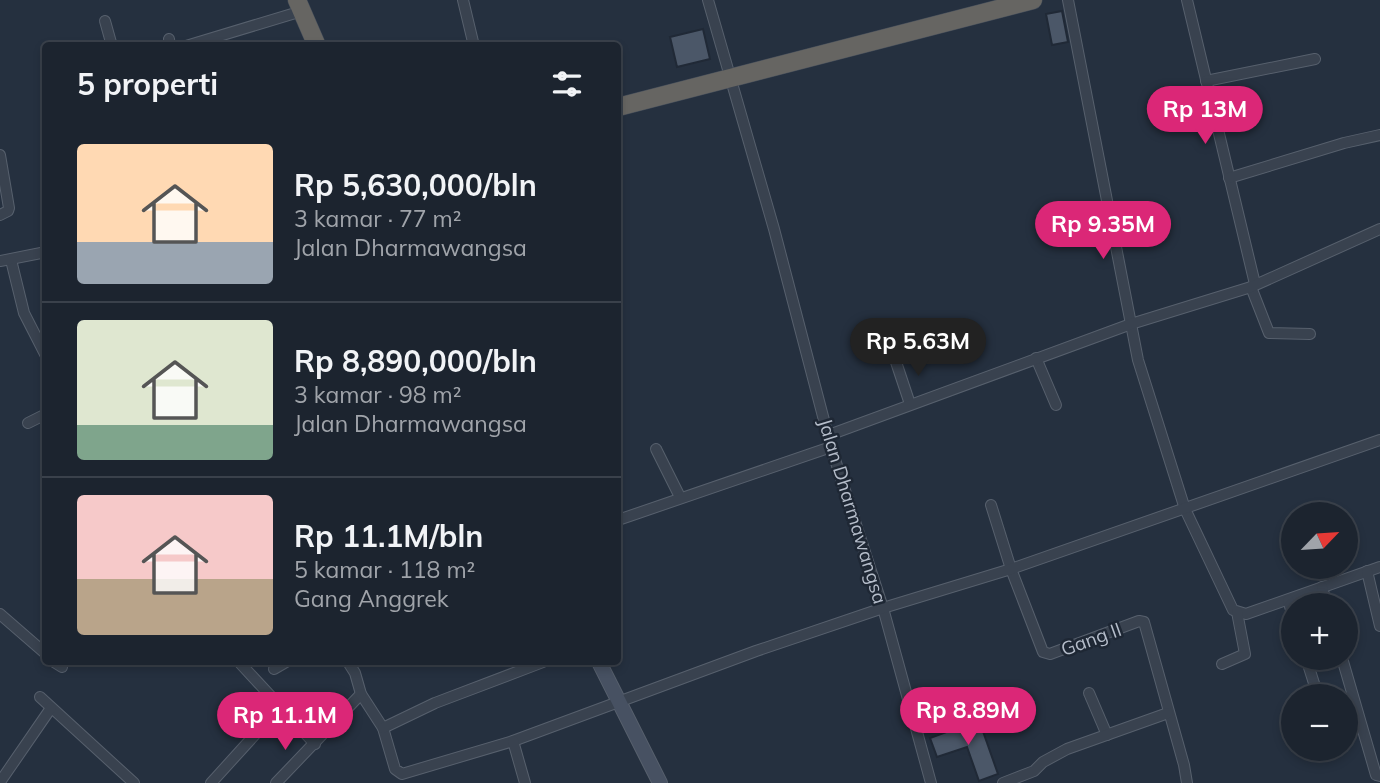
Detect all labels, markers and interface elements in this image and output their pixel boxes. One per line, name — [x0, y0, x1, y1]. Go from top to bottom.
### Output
text: 5 properti — [77, 65, 218, 103]
icon: filters — [548, 65, 586, 103]
pin: Rp 13M — [1148, 86, 1262, 146]
text: Rp 13M — [1163, 94, 1247, 123]
text: Rp 5,630,000/bln — [294, 166, 537, 204]
icon: home — [133, 172, 217, 256]
pin: Rp 9.35M — [1031, 202, 1175, 261]
text: 3 kamar · 77 m² — [294, 204, 462, 233]
text: Rp 9.35M — [1051, 209, 1155, 238]
text: Jalan Dharmawangsa — [294, 233, 527, 262]
pin: Rp 5.63M — [846, 318, 990, 378]
text: Rp 5.63M — [866, 326, 970, 355]
text: Rp 8,890,000/bln — [294, 342, 537, 380]
icon: home — [133, 348, 217, 432]
text: 3 kamar · 98 m² — [294, 380, 462, 409]
text: Jalan Dharmawangsa — [294, 409, 527, 438]
street label: Jalan Dharmawangsa — [813, 415, 893, 607]
north arrow — [1281, 502, 1358, 579]
map controls — [1281, 502, 1358, 761]
text: Rp 11.1M/bln — [294, 517, 483, 555]
icon: home — [133, 523, 217, 607]
text: 5 kamar · 118 m² — [294, 555, 475, 584]
text: Gang Anggrek — [294, 584, 449, 613]
button: + — [1281, 593, 1358, 670]
street label: Gang II — [1057, 617, 1125, 661]
button: − — [1281, 684, 1358, 761]
pin: Rp 8.89M — [896, 688, 1040, 747]
pin: Rp 11.1M — [213, 692, 357, 752]
text: Rp 8.89M — [916, 695, 1020, 724]
text: Rp 11.1M — [233, 700, 337, 729]

